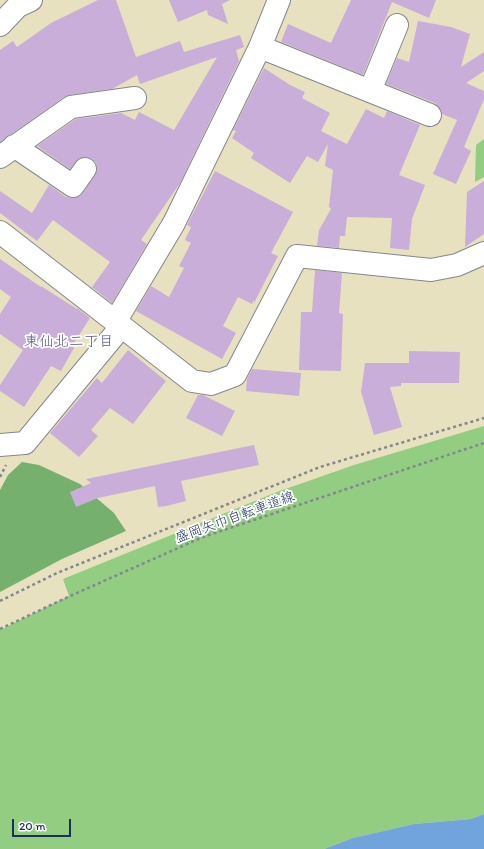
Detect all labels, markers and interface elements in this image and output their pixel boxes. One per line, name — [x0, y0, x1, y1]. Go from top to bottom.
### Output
district label: 東仙北二丁目 — [24, 333, 114, 351]
street label: 盛岡矢巾自転車道線 — [173, 489, 297, 547]
scale bar — [14, 811, 73, 837]
text: 20 m — [19, 819, 46, 833]

